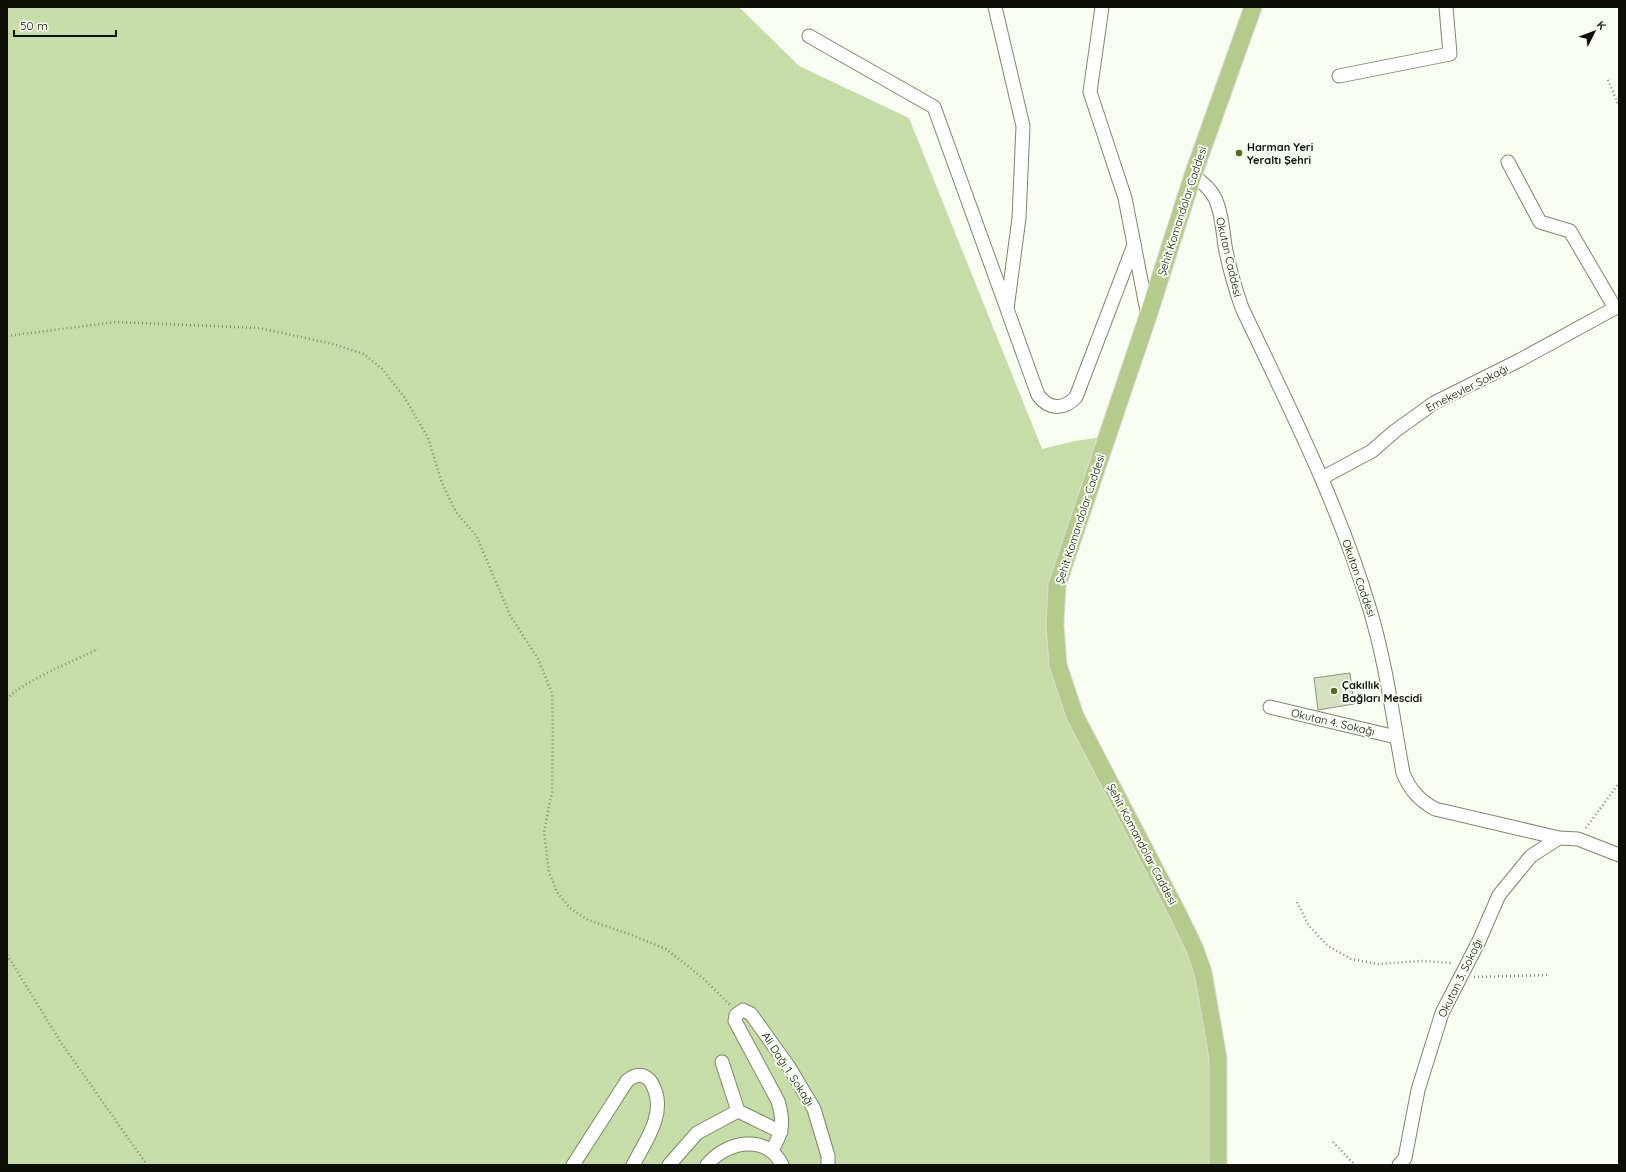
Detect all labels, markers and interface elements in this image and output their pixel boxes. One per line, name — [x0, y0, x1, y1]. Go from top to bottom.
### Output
scale bar — [14, 12, 116, 38]
north arrow — [1574, 12, 1614, 52]
text: 50 m — [20, 18, 48, 33]
text: K — [1594, 18, 1609, 33]
place label: Harman Yeri Yeraltı Şehri — [1247, 140, 1313, 167]
street label: Şehit Komandolar Caddesi — [1154, 145, 1210, 277]
marker: Harman Yeri Yeraltı Şehri — [1234, 148, 1244, 158]
street label: Okutan Caddesi — [1213, 216, 1245, 298]
street label: Emekevler Sokağı — [1423, 361, 1511, 415]
street label: Şehit Komandolar Caddesi — [1052, 453, 1108, 585]
street label: Okutan Caddesi — [1339, 537, 1379, 619]
place label: Çakıllık Bağları Mescidi — [1342, 678, 1422, 705]
marker: Çakıllık Bağları Mescidi — [1329, 686, 1339, 696]
street label: Okutan 4. Sokağı — [1290, 706, 1376, 738]
street label: Şehit Komandolar Caddesi — [1104, 781, 1180, 907]
street label: Okutan 3. Sokağı — [1435, 936, 1485, 1020]
street label: Ali Dağı 1. Sokağı — [759, 1029, 817, 1109]

